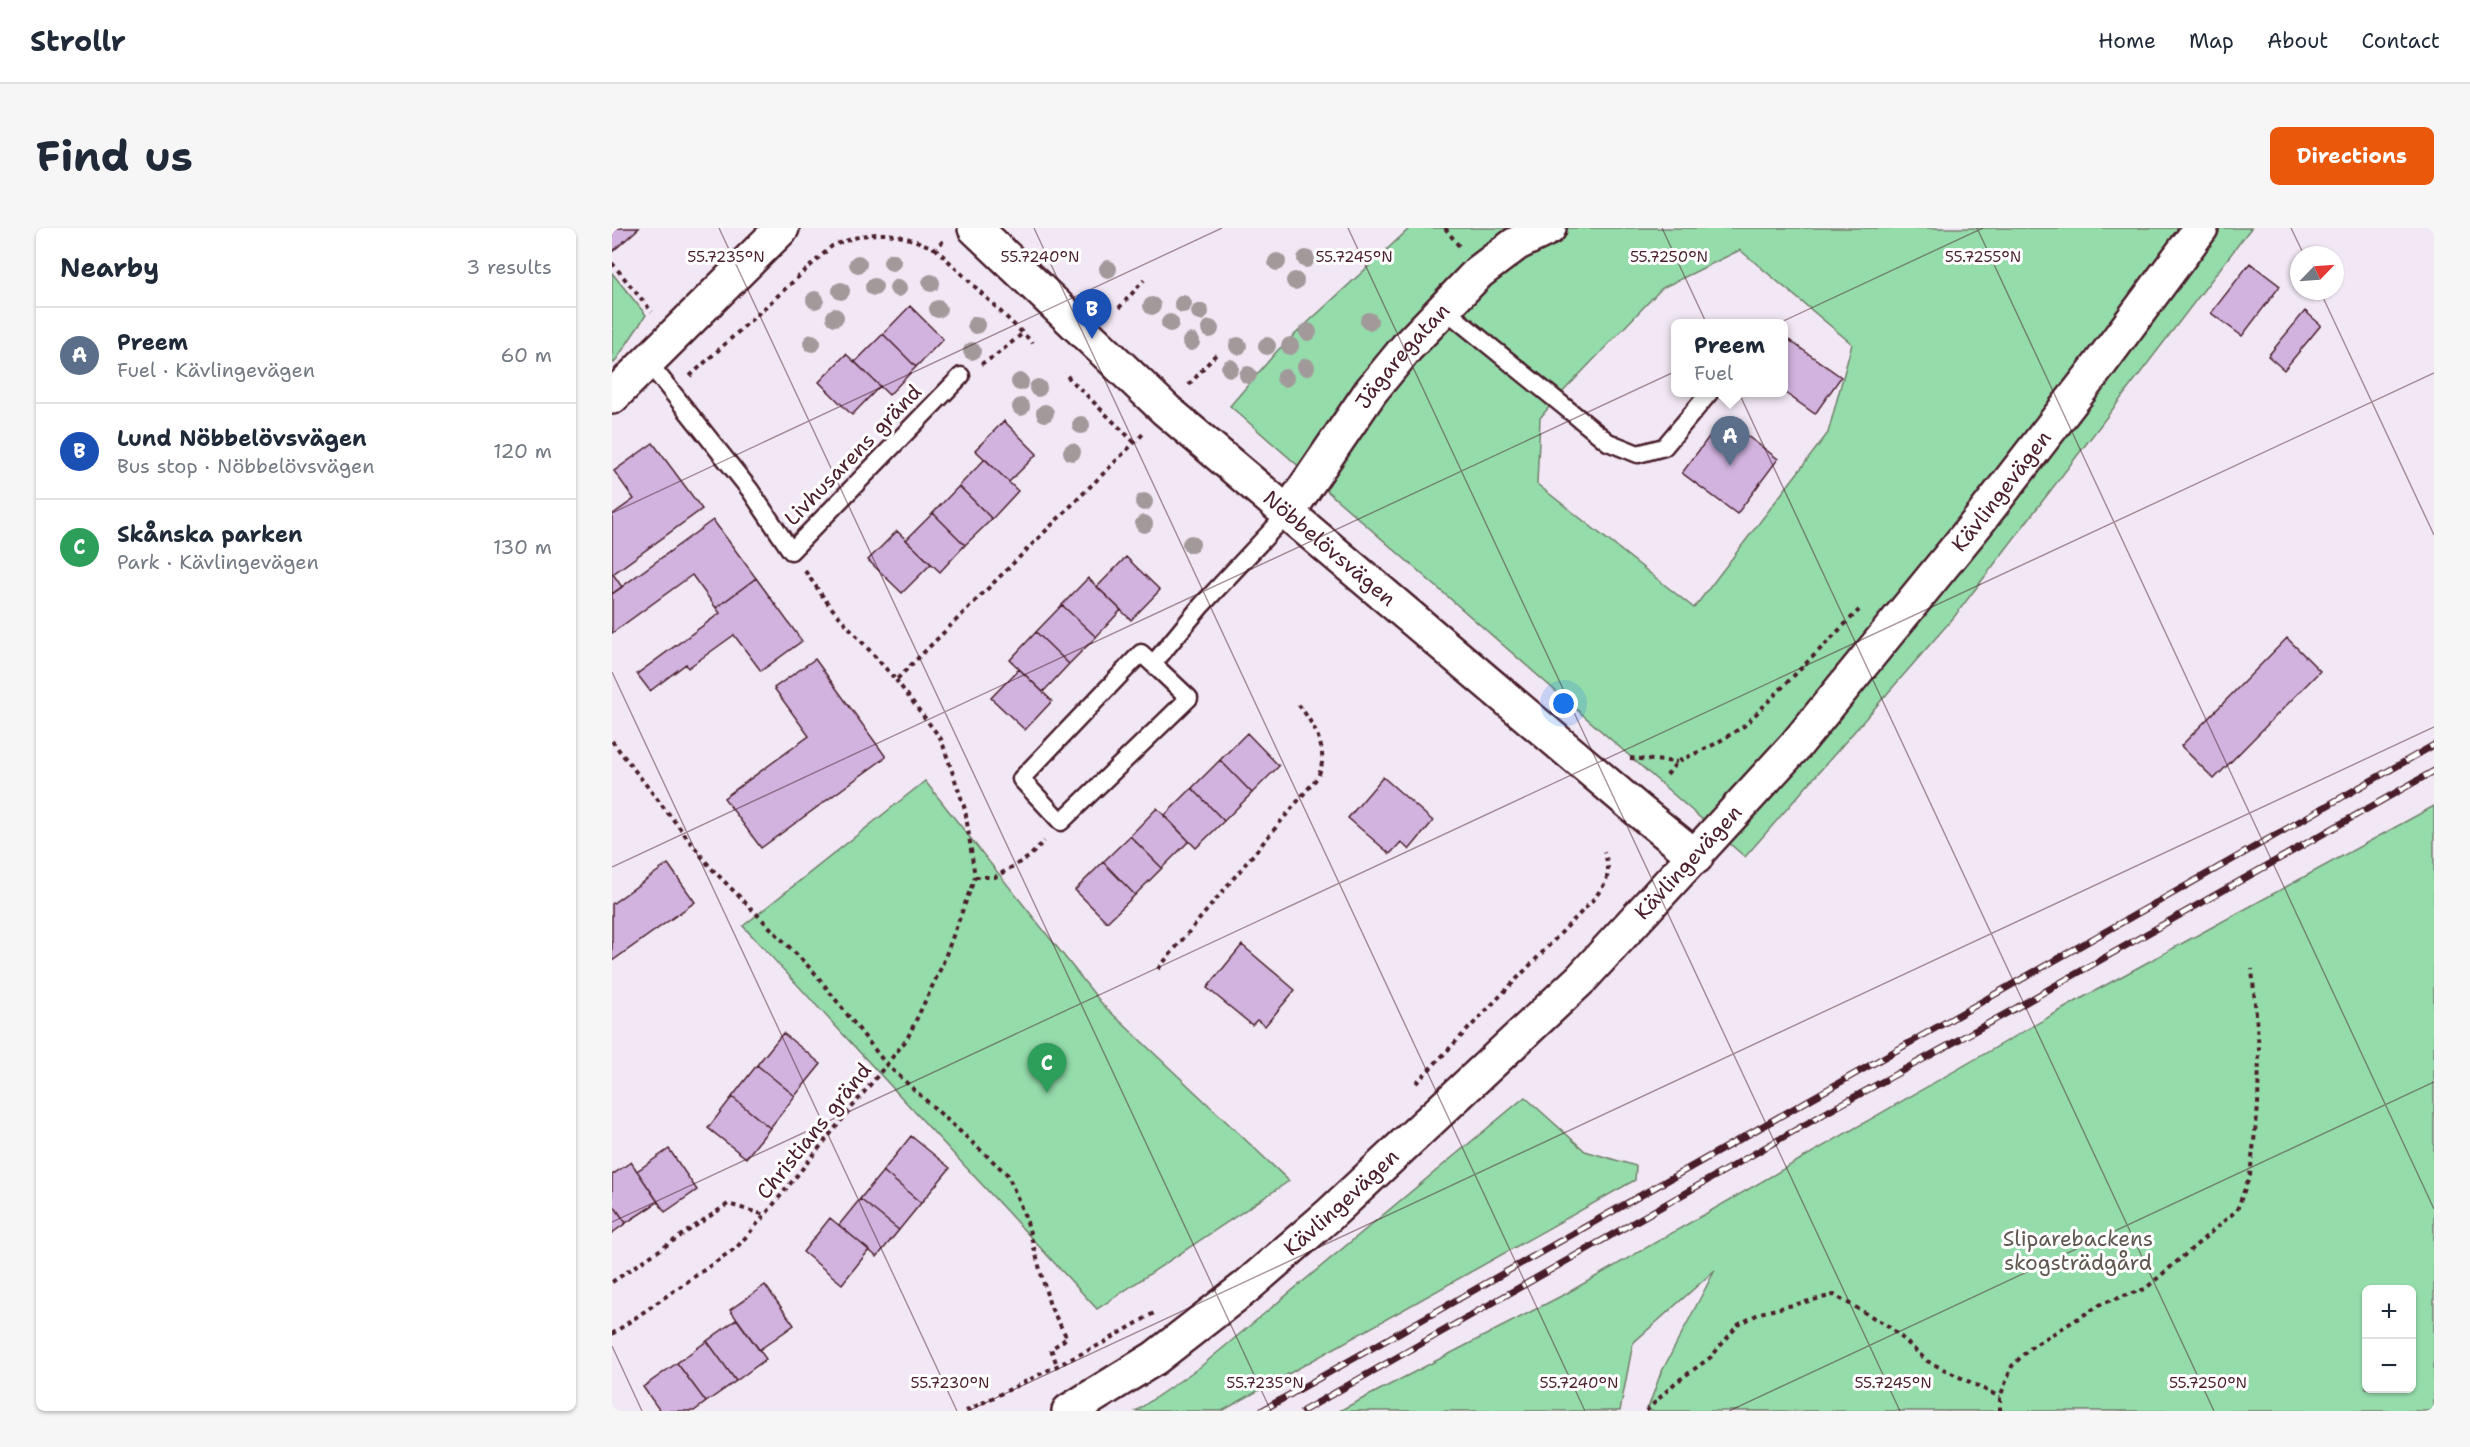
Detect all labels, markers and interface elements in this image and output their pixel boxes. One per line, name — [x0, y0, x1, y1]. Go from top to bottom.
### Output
text: Strollr — [30, 22, 126, 60]
text: Home — [2098, 27, 2156, 55]
text: Map — [2189, 27, 2234, 55]
text: About — [2267, 27, 2328, 55]
text: Contact — [2361, 27, 2440, 55]
button: Directions — [2270, 127, 2434, 185]
text: Find us — [36, 128, 193, 184]
north arrow — [2290, 246, 2344, 300]
text: 55.7235°N — [687, 247, 765, 267]
text: 55.7240°N — [1001, 247, 1079, 267]
text: 55.7245°N — [1315, 247, 1393, 267]
text: 55.7250°N — [1630, 247, 1708, 267]
text: 55.7255°N — [1945, 247, 2021, 267]
text: Nearby — [60, 250, 159, 285]
text: 3 results — [466, 254, 552, 280]
pin: B — [1072, 290, 1112, 339]
street label: Jägaregatan — [1349, 297, 1456, 414]
popup — [1671, 319, 1788, 397]
text: Preem — [117, 328, 188, 357]
text: Preem — [1694, 331, 1765, 360]
text: A — [72, 342, 87, 368]
text: 60 m — [500, 342, 552, 368]
text: Fuel · Kävlingevägen — [117, 357, 315, 383]
text: Fuel — [1694, 360, 1733, 386]
street label: Livhusarens gränd — [778, 378, 928, 532]
pin: A — [1710, 416, 1750, 466]
text: Lund Nöbbelövsvägen — [117, 424, 367, 453]
street label: Kävlingevägen — [1945, 425, 2058, 558]
text: B — [73, 438, 86, 464]
text: 120 m — [493, 438, 552, 464]
text: Bus stop · Nöbbelövsvägen — [117, 453, 374, 479]
street label: Nöbbelövsvägen — [1257, 484, 1402, 613]
text: Skånska parken — [117, 520, 303, 549]
text: C — [73, 534, 86, 560]
text: 130 m — [493, 534, 552, 560]
text: Park · Kävlingevägen — [117, 549, 319, 575]
your location — [1549, 689, 1578, 718]
street label: Kävlingevägen — [1628, 799, 1748, 926]
pin: C — [1028, 1044, 1066, 1093]
street label: Christians gränd — [750, 1057, 878, 1205]
street label: Kävlingevägen — [1278, 1142, 1405, 1262]
park label: Sliparebackens skogsträdgård — [2003, 1225, 2153, 1277]
map controls — [2362, 1285, 2416, 1393]
button: + — [2362, 1285, 2416, 1339]
button: − — [2362, 1339, 2416, 1393]
text: 55.7230°N — [911, 1373, 989, 1393]
text: 55.7235°N — [1226, 1373, 1304, 1393]
text: 55.7240°N — [1540, 1373, 1618, 1393]
text: 55.7245°N — [1854, 1373, 1932, 1393]
text: 55.7250°N — [2169, 1373, 2247, 1393]

